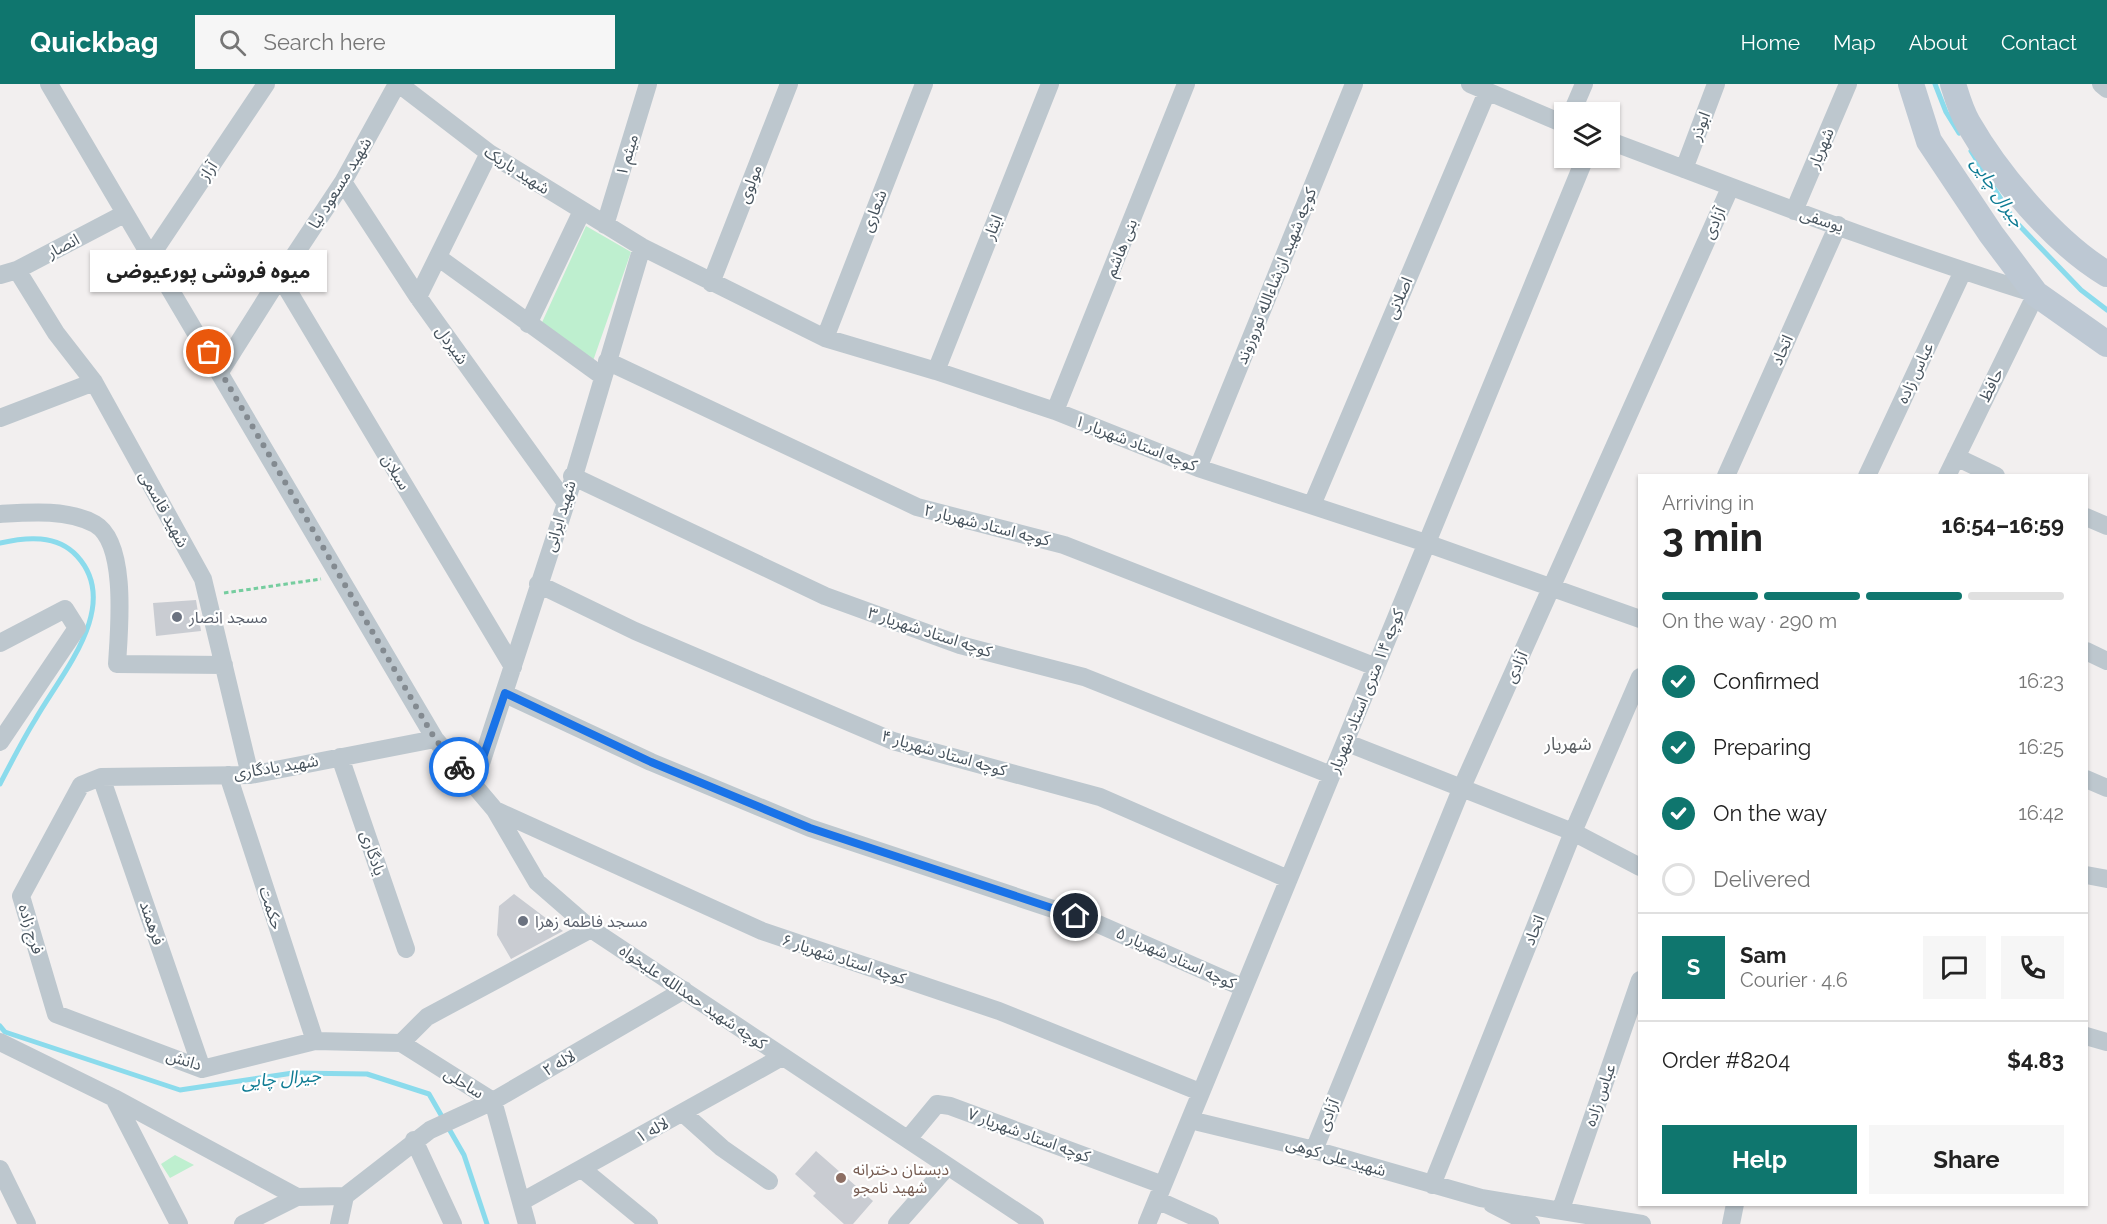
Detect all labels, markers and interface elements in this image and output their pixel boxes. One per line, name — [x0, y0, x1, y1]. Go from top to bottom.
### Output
search box — [195, 15, 615, 69]
text: Quickbag — [30, 26, 159, 59]
icon: search — [216, 26, 249, 59]
text: Search here — [264, 29, 386, 55]
text: Home — [1741, 30, 1800, 55]
text: Map — [1833, 30, 1876, 55]
text: About — [1909, 30, 1968, 55]
text: Contact — [2001, 30, 2077, 55]
map controls — [1554, 102, 1620, 168]
button: layers — [1554, 102, 1620, 168]
street label: ابوذر — [1686, 109, 1714, 144]
street label: شهریار — [1804, 125, 1838, 172]
street label: میثم ۱ — [612, 132, 645, 179]
street label: شهید مسعود نیا — [304, 134, 376, 232]
street label: شهید باریک — [481, 142, 553, 198]
water label: جیرال چایی — [1965, 153, 2029, 232]
street label: آراز — [194, 157, 222, 185]
street label: مولوی — [734, 162, 766, 206]
street label: کوچه شهید ان‌شاءالله نوروزوند — [1232, 185, 1321, 367]
street label: شعاری — [857, 187, 891, 235]
street label: آزادی — [1699, 203, 1730, 242]
street label: یوسفی — [1798, 204, 1846, 236]
street label: ایثار — [979, 212, 1007, 243]
street label: بنی هاشم — [1101, 216, 1144, 281]
street label: انصار — [43, 230, 82, 263]
callout: میوه فروشی پورعیوضی — [91, 250, 328, 292]
text: میوه فروشی پورعیوضی — [107, 259, 311, 283]
street label: اصلانی — [1382, 274, 1416, 322]
street label: شیردل — [431, 322, 472, 369]
pin — [183, 326, 234, 377]
street label: اتحاد — [1767, 332, 1797, 368]
icon: bag — [192, 335, 225, 368]
street label: عباس زاده — [1893, 340, 1937, 406]
street label: حافظ — [1975, 365, 2007, 405]
street label: کوچه استاد شهریار ۱ — [1072, 411, 1200, 476]
street label: سبلان — [378, 451, 414, 493]
street label: شهید قاسمی — [135, 467, 193, 551]
street label: شهید ایرانی — [540, 478, 580, 554]
text: Arriving in — [1662, 491, 1754, 515]
street label: کوچه استاد شهریار ۲ — [922, 500, 1052, 551]
text: 16:54–16:59 — [1942, 512, 2064, 538]
text: 3 min — [1662, 514, 1763, 560]
street label: کوچه استاد شهریار ۳ — [865, 603, 995, 662]
street label: کوچه ۱۴ متری استاد شهریار — [1324, 606, 1409, 777]
place label: مسجد انصار — [188, 608, 268, 627]
text: On the way · 290 m — [1662, 609, 1837, 633]
marker: مسجد انصار — [170, 610, 184, 624]
street label: آزادی — [1501, 647, 1532, 686]
icon: check — [1662, 665, 1695, 698]
text: Confirmed — [1713, 668, 1820, 694]
text: 16:23 — [2019, 669, 2064, 693]
street label: کوچه استاد شهریار ۴ — [879, 726, 1009, 781]
icon: check — [1662, 731, 1695, 764]
district label: شهریار — [1543, 733, 1592, 755]
text: Preparing — [1713, 734, 1811, 760]
text: 16:25 — [2018, 735, 2064, 759]
courier — [429, 737, 489, 797]
street label: شهید یادگاری — [232, 751, 320, 783]
icon: bike — [443, 751, 476, 784]
icon: check — [1662, 797, 1695, 830]
text: On the way — [1713, 800, 1827, 826]
text: 16:42 — [2018, 801, 2064, 825]
street label: یادگاری — [356, 828, 390, 878]
text: Delivered — [1713, 866, 1811, 892]
street label: حکمت — [255, 884, 287, 932]
pin — [1050, 890, 1101, 941]
street label: فرهمند — [136, 898, 168, 948]
icon: home — [1059, 899, 1092, 932]
street label: فرج زاده — [12, 902, 48, 957]
place label: مسجد فاطمه زهرا — [535, 912, 648, 931]
street label: اتحاد — [1519, 912, 1549, 948]
marker: مسجد فاطمه زهرا — [516, 914, 530, 928]
street label: کوچه استاد شهریار ۵ — [1113, 923, 1239, 994]
street label: کوچه استاد شهریار ۶ — [779, 930, 909, 989]
button: chat — [1923, 936, 1986, 999]
button: phone — [2001, 936, 2064, 999]
street label: کوچه شهید حمدالله علیخواه — [615, 941, 770, 1054]
text: Sam — [1740, 942, 1787, 968]
text: S — [1687, 954, 1700, 980]
text: Courier · 4.6 — [1740, 968, 1848, 992]
street label: دانش — [164, 1046, 204, 1074]
street label: لاله ۲ — [539, 1046, 579, 1080]
text: Order #8204 — [1662, 1047, 1790, 1073]
text: $4.83 — [2007, 1047, 2064, 1073]
street label: عباس زاده — [1580, 1061, 1620, 1129]
street label: ساحلی — [441, 1063, 487, 1103]
water label: جیرال چایی — [240, 1064, 322, 1094]
street label: آزادی — [1313, 1095, 1343, 1134]
street label: کوچه استاد شهریار ۷ — [965, 1104, 1093, 1167]
street label: لاله ۱ — [632, 1113, 672, 1147]
button: Help — [1662, 1125, 1857, 1194]
button: Share — [1869, 1125, 2064, 1194]
street label: شهید علی کوهی — [1284, 1134, 1388, 1180]
place label: دبستان دخترانه شهید نامجو — [853, 1160, 949, 1197]
marker: دبستان دخترانه شهید نامجو — [834, 1171, 848, 1185]

